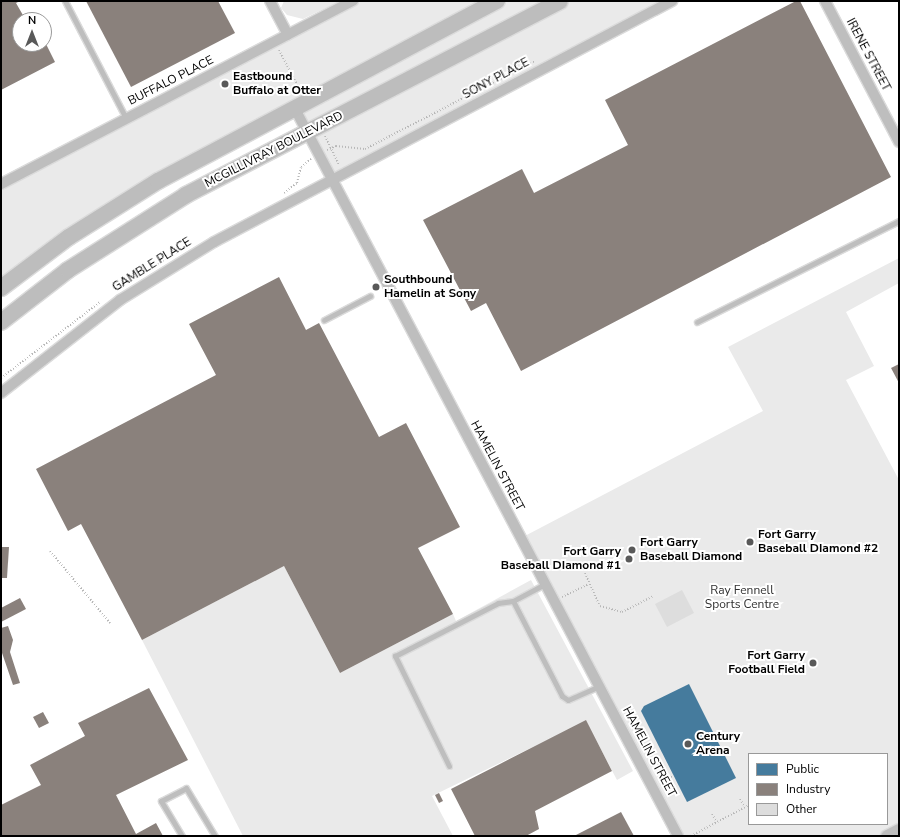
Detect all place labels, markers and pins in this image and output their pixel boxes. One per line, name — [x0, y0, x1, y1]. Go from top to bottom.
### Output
place label: Eastbound Buffalo at Otter — [233, 70, 321, 98]
marker: Eastbound Buffalo at Otter — [220, 79, 230, 89]
place label: Southbound Hamelin at Sony — [384, 273, 476, 301]
marker: Southbound Hamelin at Sony — [371, 282, 381, 292]
place label: Fort Garry Baseball DIamond #2 — [758, 528, 878, 556]
place label: Fort Garry Baseball Diamond — [640, 536, 742, 564]
marker: Fort Garry Baseball DIamond #2 — [745, 537, 755, 547]
place label: Fort Garry Baseball DIamond #1 — [501, 545, 621, 573]
marker: Fort Garry Baseball Diamond — [627, 545, 637, 555]
marker: Fort Garry Baseball DIamond #1 — [624, 554, 634, 564]
place label: Fort Garry Football Field — [728, 649, 805, 677]
marker: Fort Garry Football Field — [808, 658, 818, 668]
place label: Century Arena — [696, 730, 740, 758]
marker: Century Arena — [683, 739, 693, 749]

